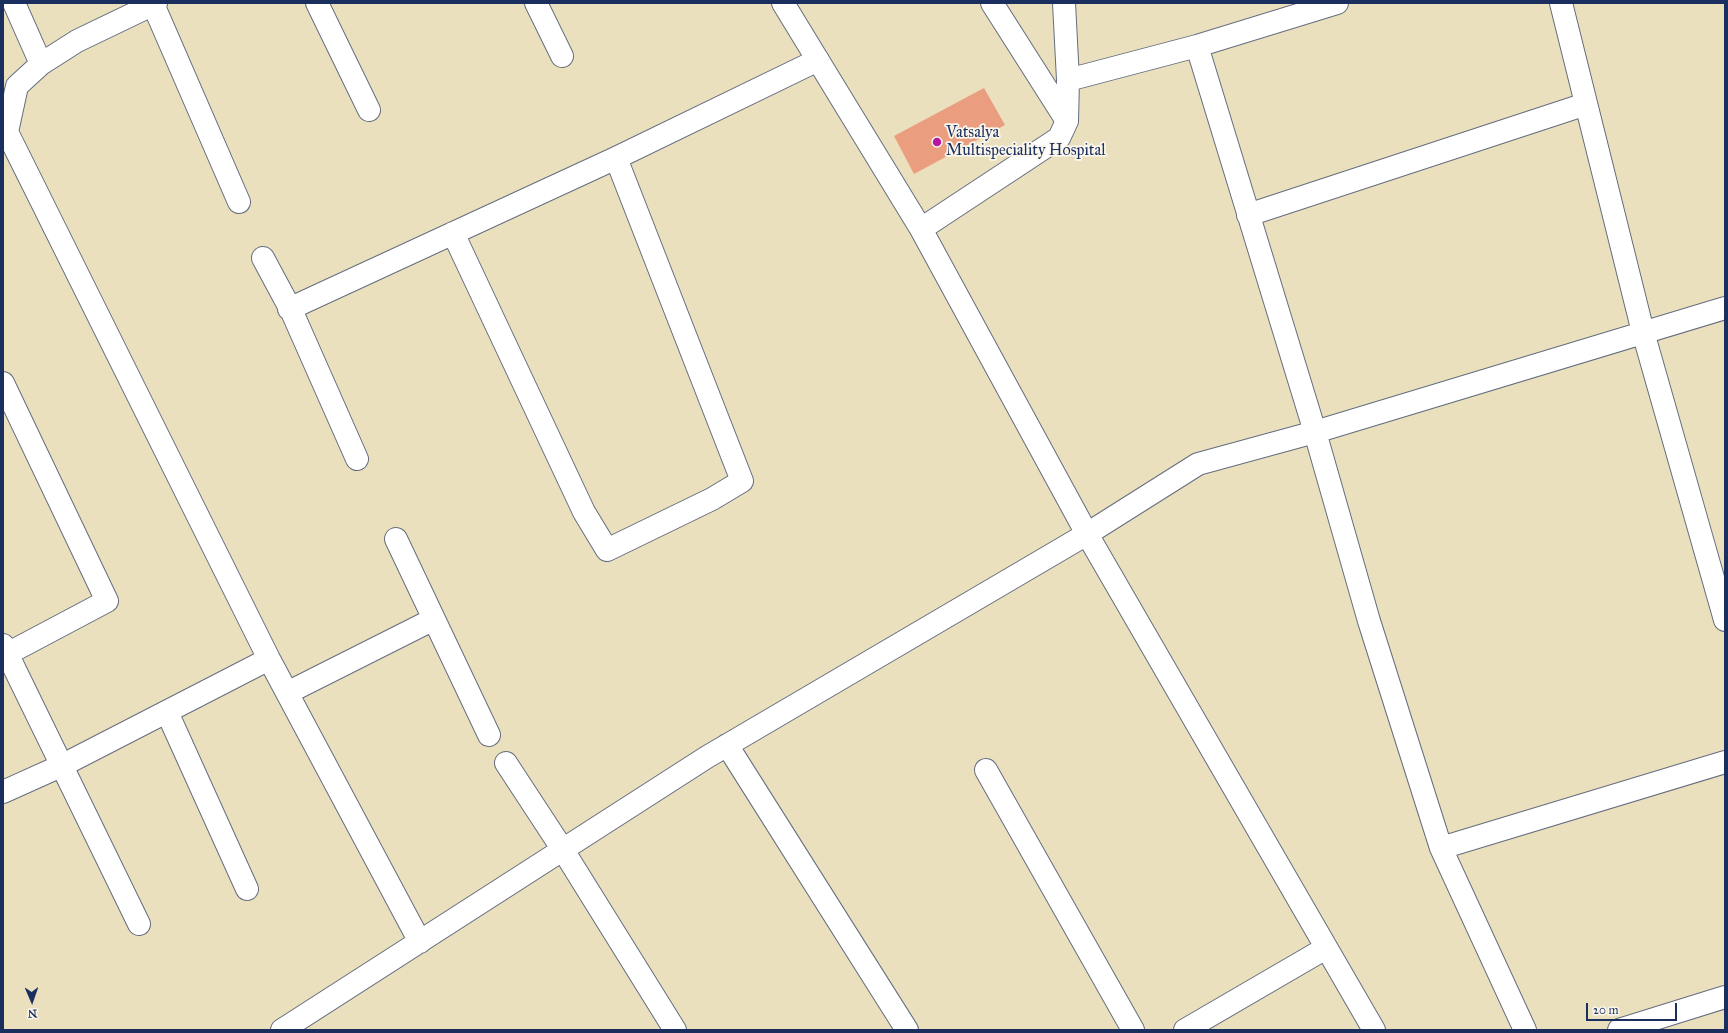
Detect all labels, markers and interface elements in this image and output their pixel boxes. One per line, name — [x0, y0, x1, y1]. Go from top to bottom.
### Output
place label: Vatsalya Multispeciality Hospital — [946, 123, 1106, 161]
marker: Vatsalya Multispeciality Hospital — [931, 136, 943, 148]
north arrow — [12, 981, 52, 1021]
scale bar — [1588, 995, 1679, 1021]
text: 20 m — [1593, 1003, 1619, 1017]
text: N — [28, 1007, 37, 1020]

